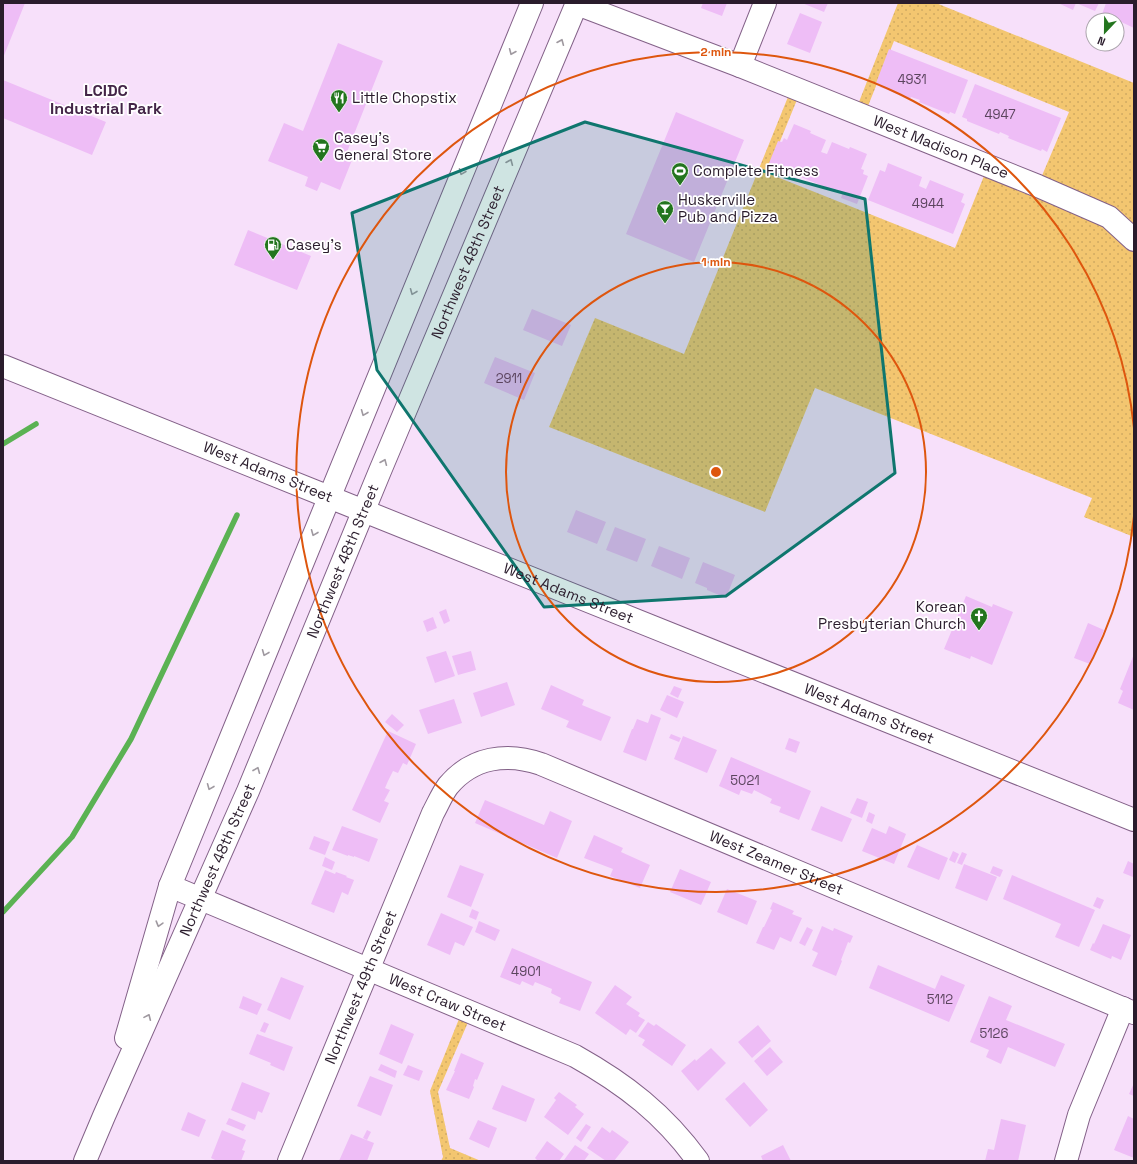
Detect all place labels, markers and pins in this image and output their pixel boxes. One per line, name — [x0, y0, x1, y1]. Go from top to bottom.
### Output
restaurant icon: Little Chopstix — [329, 88, 349, 113]
place label: Little Chopstix — [352, 88, 457, 107]
place label: Casey's General Store — [334, 128, 432, 164]
supermarket icon: Casey's General Store — [311, 137, 331, 162]
sports icon: Complete Fitness — [670, 161, 690, 186]
place label: Complete Fitness — [693, 161, 819, 180]
place label: Huskerville Pub and Pizza — [678, 190, 778, 226]
bar icon: Huskerville Pub and Pizza — [655, 199, 675, 224]
fuel station icon: Casey's — [263, 235, 283, 260]
place label: Casey's — [286, 235, 342, 254]
centre of rings — [709, 465, 723, 479]
place label: Korean Presbyterian Church — [818, 597, 966, 633]
church icon: Korean Presbyterian Church — [969, 606, 989, 631]

